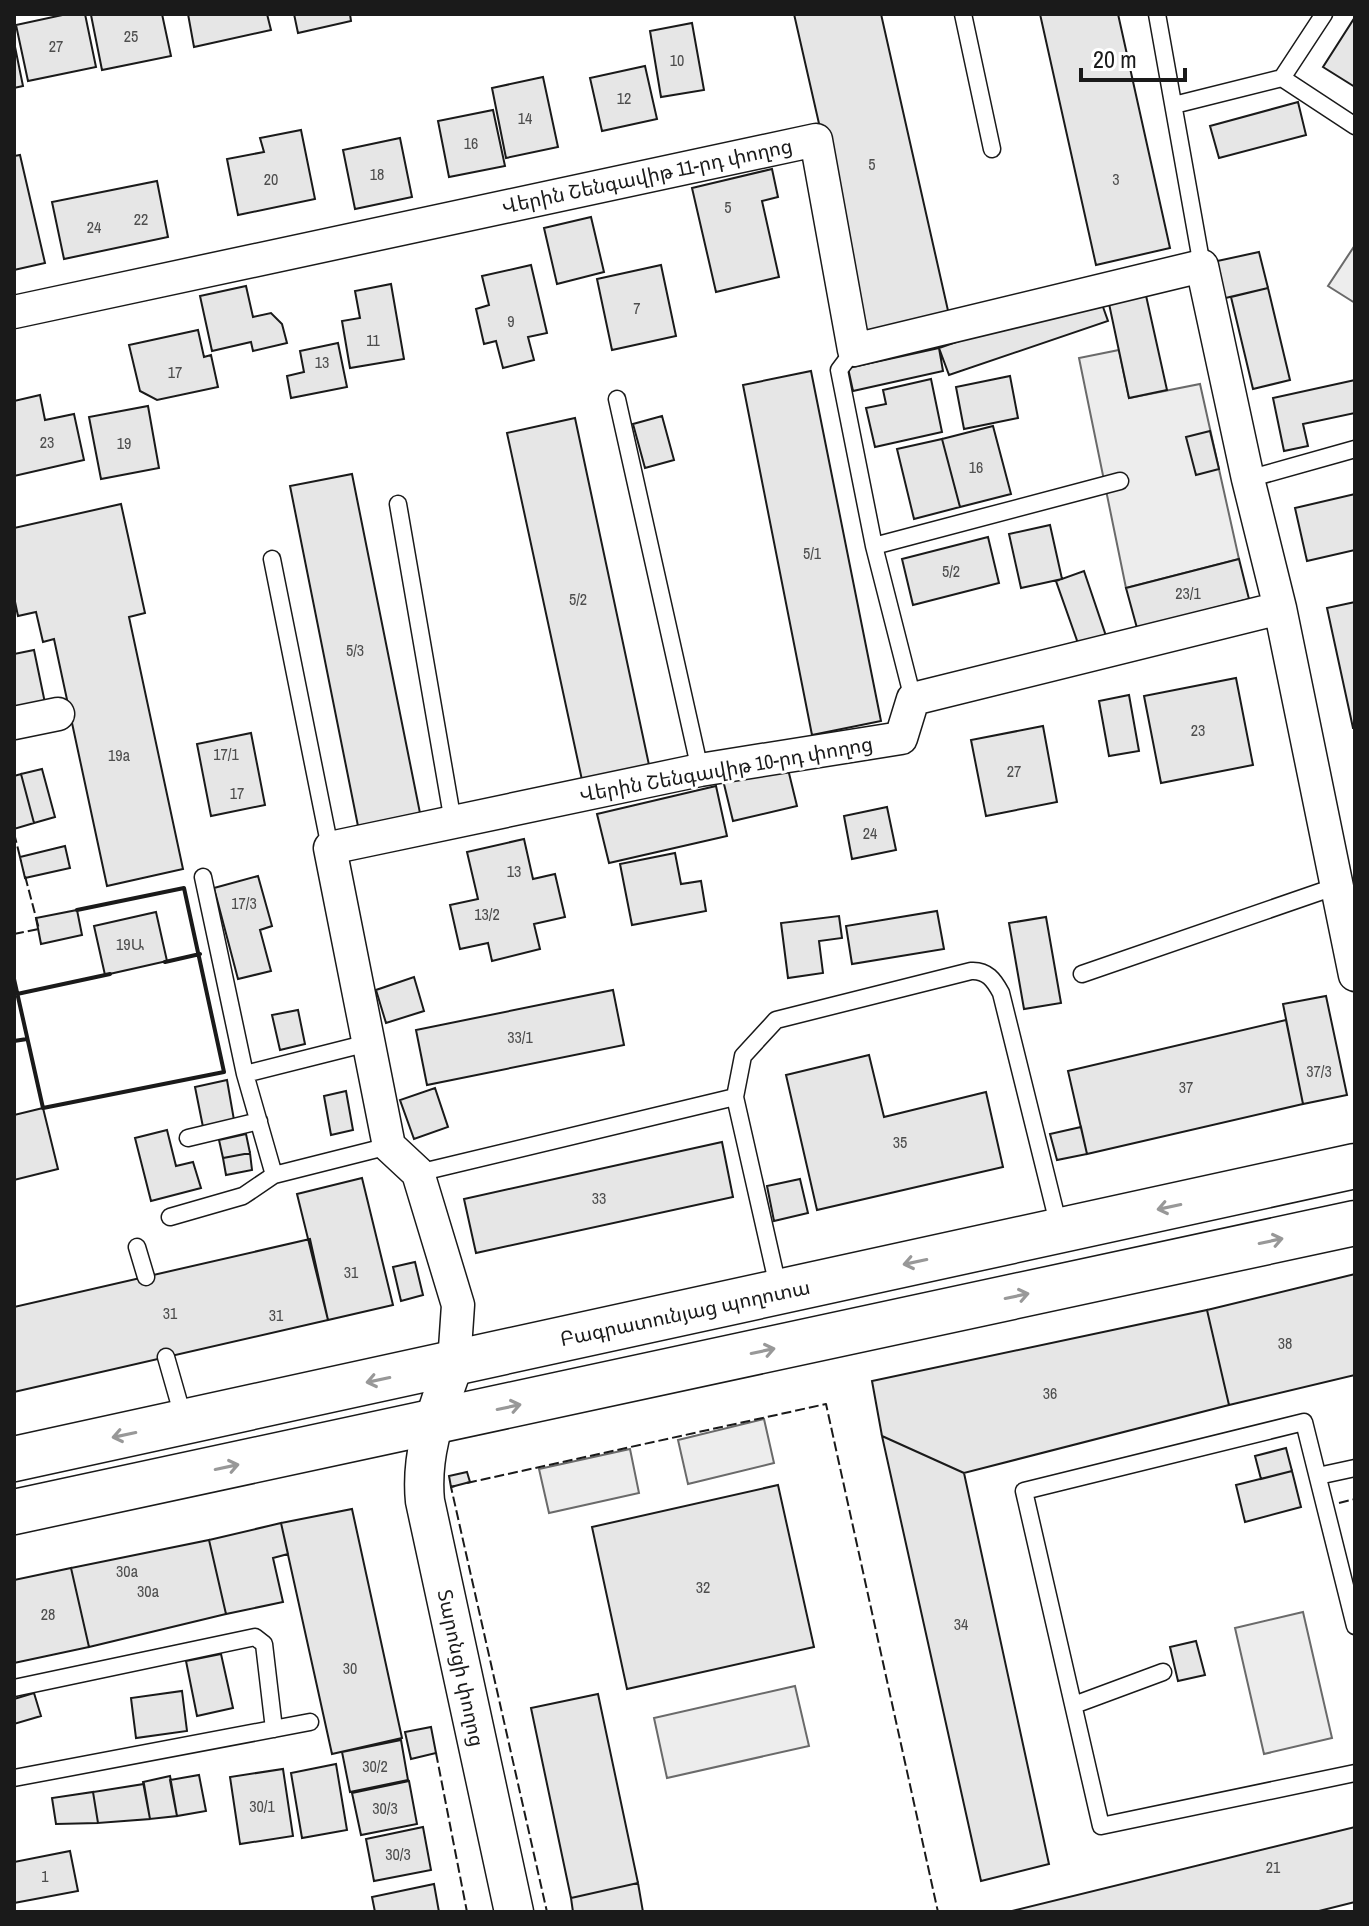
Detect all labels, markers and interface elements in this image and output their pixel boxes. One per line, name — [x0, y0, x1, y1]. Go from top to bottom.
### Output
house number: 25 — [124, 25, 138, 47]
scale bar — [1081, 32, 1185, 82]
house number: 27 — [49, 35, 63, 57]
text: 20 m — [1093, 43, 1137, 75]
house number: 10 — [670, 49, 684, 71]
house number: 12 — [617, 87, 631, 109]
house number: 14 — [518, 107, 532, 129]
street label: Վերին Շենգավիթ 11-րդ փողոց — [499, 131, 795, 220]
house number: 16 — [464, 132, 478, 154]
house number: 5 — [868, 153, 876, 175]
house number: 18 — [370, 163, 384, 185]
house number: 20 — [264, 168, 278, 190]
house number: 3 — [1112, 168, 1120, 190]
house number: 5 — [724, 196, 732, 218]
house number: 22 — [134, 208, 148, 230]
house number: 24 — [87, 216, 101, 238]
house number: 7 — [633, 297, 641, 319]
house number: 9 — [507, 310, 515, 332]
house number: 11 — [366, 329, 381, 351]
house number: 13 — [315, 351, 329, 373]
house number: 17 — [168, 361, 182, 383]
house number: 23 — [40, 431, 54, 453]
house number: 19 — [117, 432, 131, 454]
house number: 16 — [969, 456, 983, 478]
house number: 5/1 — [803, 542, 822, 564]
house number: 5/2 — [942, 560, 960, 582]
house number: 23/1 — [1175, 582, 1201, 604]
house number: 5/2 — [569, 588, 587, 610]
house number: 5/3 — [346, 639, 364, 661]
house number: 23 — [1191, 719, 1205, 741]
street label: Վերին Շենգավիթ 10-րդ փողոց — [577, 729, 875, 808]
house number: 17/1 — [213, 743, 239, 765]
house number: 19a — [108, 744, 131, 766]
house number: 27 — [1007, 760, 1021, 782]
house number: 17 — [230, 782, 244, 804]
house number: 24 — [863, 822, 877, 844]
house number: 13 — [507, 860, 521, 882]
house number: 17/3 — [231, 892, 257, 914]
house number: 13/2 — [474, 903, 500, 925]
house number: 19Ա — [116, 933, 144, 955]
house number: 33/1 — [507, 1026, 533, 1048]
house number: 37/3 — [1306, 1060, 1332, 1082]
house number: 37 — [1179, 1076, 1193, 1098]
house number: 35 — [893, 1131, 907, 1153]
house number: 33 — [592, 1187, 606, 1209]
one-way arrow — [1157, 1200, 1183, 1215]
one-way arrow — [1258, 1233, 1283, 1248]
one-way arrow — [903, 1255, 929, 1270]
house number: 31 — [344, 1261, 359, 1283]
street label: Բագրատունյաց պողոտա — [557, 1273, 813, 1352]
one-way arrow — [1004, 1288, 1029, 1303]
house number: 31 — [163, 1302, 178, 1324]
house number: 31 — [269, 1304, 284, 1326]
house number: 38 — [1278, 1332, 1292, 1354]
one-way arrow — [750, 1343, 775, 1358]
one-way arrow — [366, 1373, 392, 1388]
house number: 36 — [1043, 1382, 1057, 1404]
one-way arrow — [496, 1399, 521, 1414]
one-way arrow — [112, 1428, 137, 1443]
one-way arrow — [214, 1459, 240, 1474]
house number: 30a — [116, 1560, 139, 1582]
house number: 32 — [696, 1576, 710, 1598]
house number: 30a — [137, 1580, 160, 1602]
street label: Տարոնցի փողոց — [432, 1587, 491, 1749]
house number: 28 — [41, 1603, 55, 1625]
house number: 34 — [954, 1613, 968, 1635]
house number: 30 — [343, 1657, 357, 1679]
house number: 30/2 — [362, 1755, 388, 1777]
house number: 30/1 — [249, 1795, 275, 1817]
house number: 30/3 — [372, 1797, 398, 1819]
house number: 30/3 — [385, 1843, 411, 1865]
house number: 21 — [1266, 1856, 1281, 1878]
house number: 1 — [41, 1865, 49, 1887]

